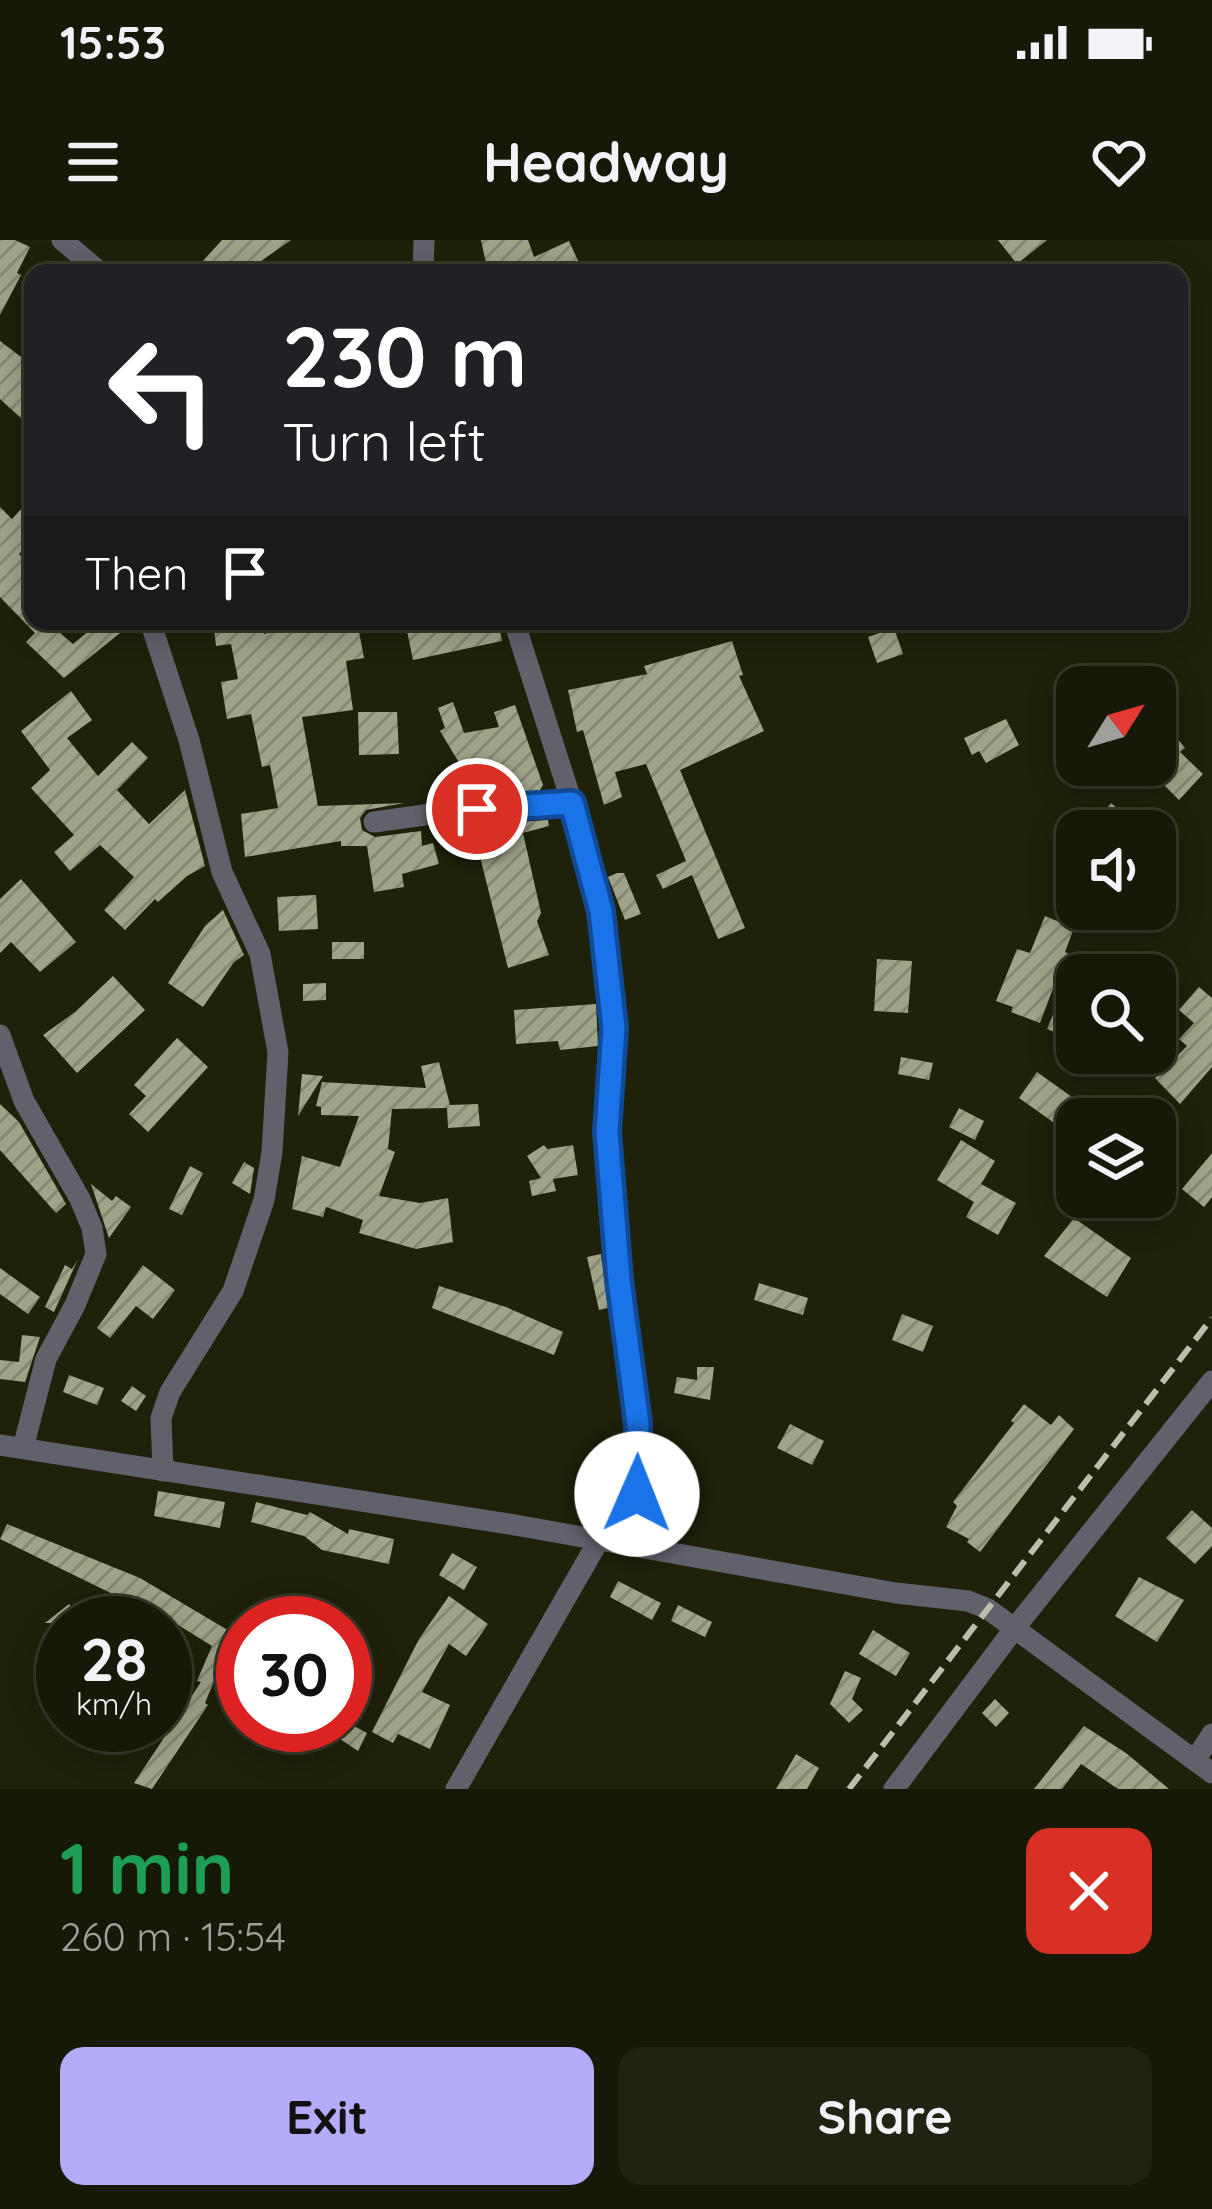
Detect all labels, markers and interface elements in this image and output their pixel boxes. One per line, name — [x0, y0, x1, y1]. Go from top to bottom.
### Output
text: 15:53 — [60, 14, 166, 70]
text: Headway — [483, 128, 729, 196]
icon: menu — [60, 129, 126, 195]
icon: heart — [1086, 129, 1152, 195]
text: 230 m — [282, 303, 527, 408]
icon: left — [84, 312, 240, 468]
text: Turn left — [282, 407, 486, 475]
icon: arrive — [212, 540, 278, 606]
text: Then — [84, 545, 188, 601]
north arrow — [1056, 666, 1176, 786]
map controls — [1056, 666, 1176, 1218]
pin — [426, 758, 528, 860]
icon: arrive — [444, 776, 510, 842]
button: sound — [1056, 810, 1176, 930]
button: search — [1056, 954, 1176, 1074]
button: layers — [1056, 1098, 1176, 1218]
position arrow — [574, 1431, 700, 1557]
speed limit sign: 30 — [216, 1596, 372, 1752]
text: 28 — [80, 1621, 148, 1696]
text: km/h — [76, 1685, 152, 1723]
text: 1 min — [60, 1822, 234, 1912]
button: close — [1026, 1828, 1152, 1954]
text: 260 m · 15:54 — [60, 1912, 286, 1961]
button: Exit — [60, 2047, 594, 2185]
button: Share — [618, 2047, 1152, 2185]

